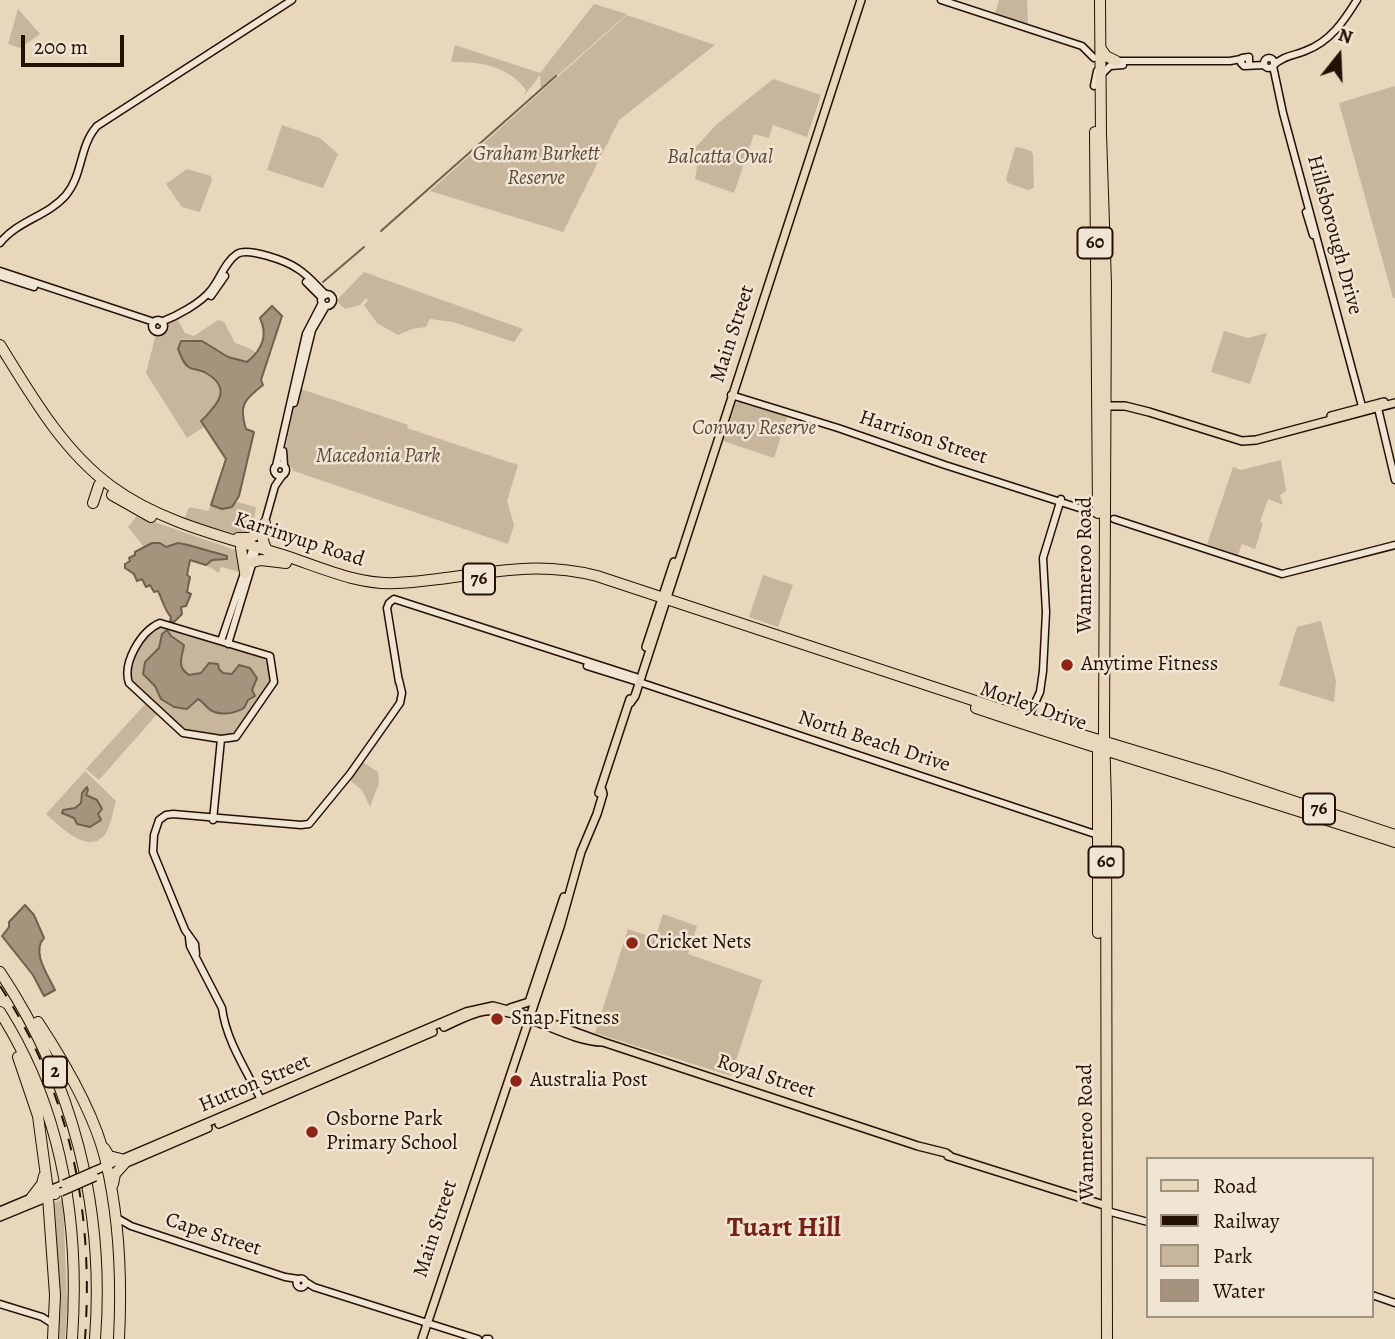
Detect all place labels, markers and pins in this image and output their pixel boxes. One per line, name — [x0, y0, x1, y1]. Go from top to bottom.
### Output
place label: Anytime Fitness — [1081, 652, 1218, 678]
marker: Anytime Fitness — [1059, 657, 1075, 673]
place label: Cricket Nets — [646, 930, 752, 956]
marker: Cricket Nets — [624, 935, 640, 951]
place label: Snap Fitness — [511, 1006, 619, 1032]
marker: Snap Fitness — [489, 1011, 505, 1027]
place label: Australia Post — [530, 1068, 648, 1094]
marker: Australia Post — [508, 1073, 524, 1089]
place label: Osborne Park Primary School — [326, 1107, 457, 1157]
marker: Osborne Park Primary School — [304, 1124, 320, 1140]

